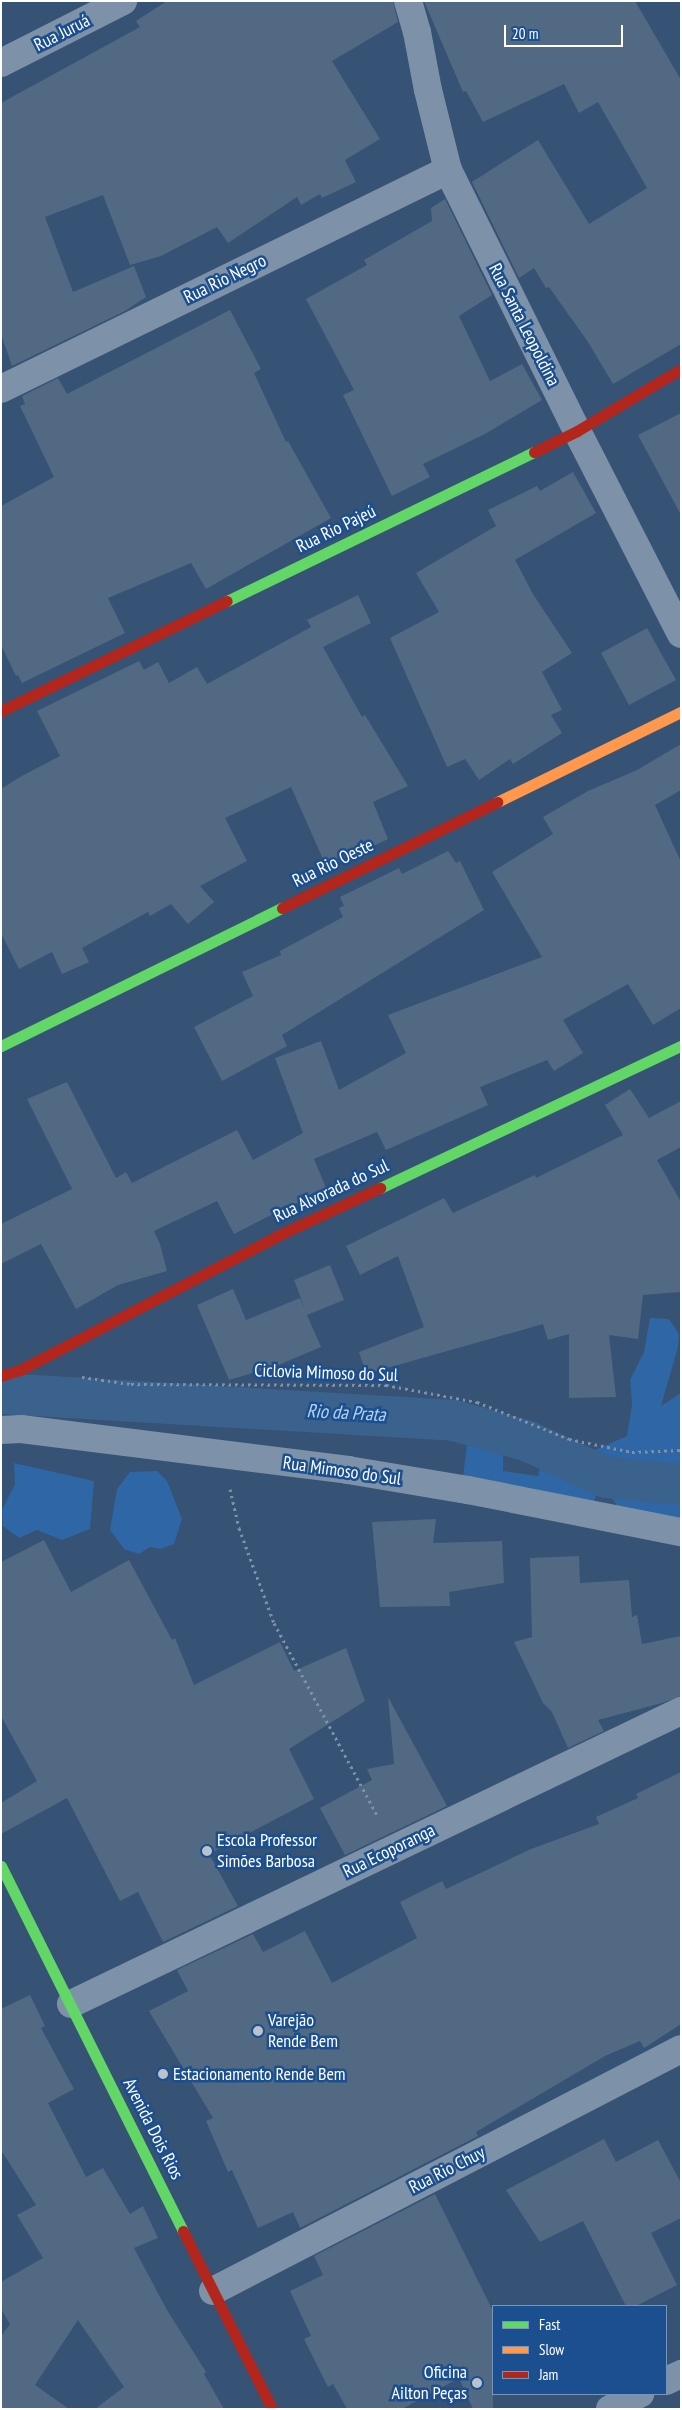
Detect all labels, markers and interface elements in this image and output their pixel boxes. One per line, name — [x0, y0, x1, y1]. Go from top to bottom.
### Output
street label: Rua Juruá — [31, 10, 93, 56]
scale bar — [507, 15, 626, 47]
text: 20 m — [512, 24, 538, 43]
street label: Rua Rio Negro — [180, 250, 270, 308]
street label: Rua Santa Leopoldina — [484, 260, 564, 390]
street label: Rua Rio Pajeú — [293, 501, 379, 557]
street label: Rua Rio Oeste — [289, 834, 377, 892]
street label: Rua Alvorada do Sul — [270, 1155, 392, 1227]
street label: Ciclovia Mimoso do Sul — [254, 1360, 398, 1386]
water label: Rio da Prata — [306, 1400, 386, 1426]
street label: Rua Mimoso do Sul — [282, 1452, 402, 1490]
street label: Rua Ecoporanga — [339, 1819, 439, 1883]
place label: Escola Professor Simões Barbosa — [217, 1830, 317, 1872]
marker: Escola Professor Simões Barbosa — [201, 1845, 213, 1857]
place label: Varejão Rende Bem — [268, 2010, 338, 2052]
marker: Varejão Rende Bem — [252, 2025, 264, 2037]
place label: Estacionamento Rende Bem — [173, 2063, 346, 2085]
marker: Estacionamento Rende Bem — [157, 2068, 169, 2080]
street label: Avenida Dois Rios — [118, 2075, 188, 2183]
street label: Rua Rio Chuy — [405, 2142, 489, 2198]
legend — [492, 2305, 667, 2395]
text: Fast — [539, 2315, 560, 2334]
text: Slow — [539, 2340, 564, 2359]
place label: Oficina Ailton Peças — [392, 2362, 467, 2404]
text: Jam — [539, 2365, 558, 2384]
marker: Oficina Ailton Peças — [471, 2377, 483, 2389]

